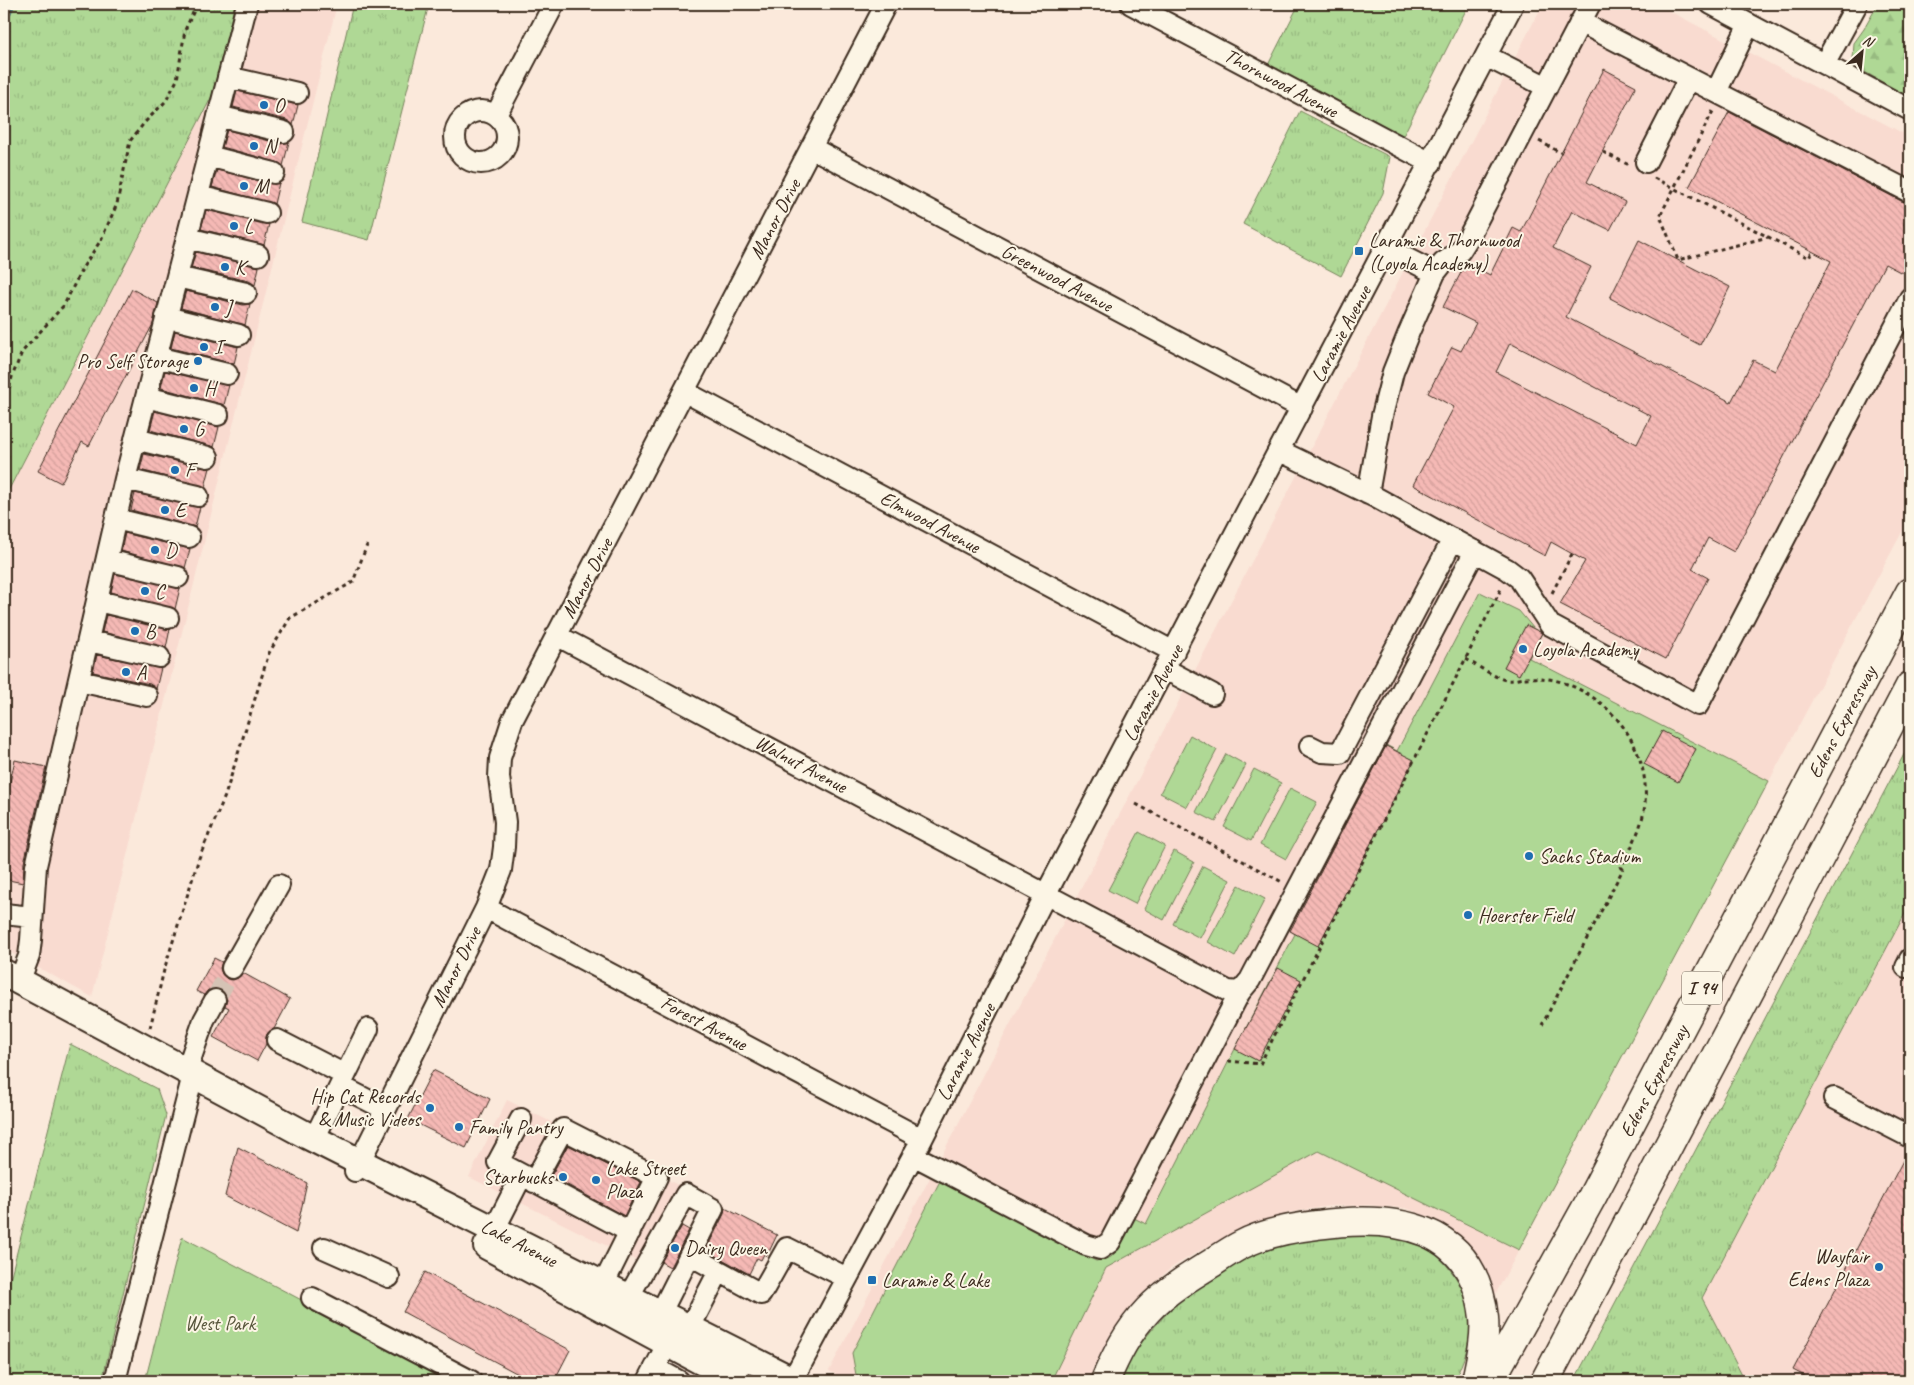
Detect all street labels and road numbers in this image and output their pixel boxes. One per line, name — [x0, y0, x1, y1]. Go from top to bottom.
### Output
street label: Thornwood Avenue — [1220, 43, 1344, 124]
street label: Manor Drive — [744, 173, 807, 263]
street label: Greenwood Avenue — [997, 238, 1118, 318]
street label: Laramie Avenue — [1305, 280, 1378, 387]
street label: Elmwood Avenue — [876, 485, 985, 559]
street label: Manor Drive — [556, 532, 619, 622]
street label: Laramie Avenue — [1117, 639, 1190, 746]
street label: Edens Expressway — [1802, 660, 1883, 782]
street label: Walnut Avenue — [751, 729, 852, 799]
street label: Manor Drive — [425, 921, 488, 1011]
road number: I 94 — [1682, 971, 1722, 1004]
street label: Forest Avenue — [657, 990, 753, 1057]
street label: Laramie Avenue — [931, 998, 1002, 1105]
street label: Edens Expressway — [1614, 1019, 1695, 1141]
street label: Lake Avenue — [477, 1213, 563, 1273]

